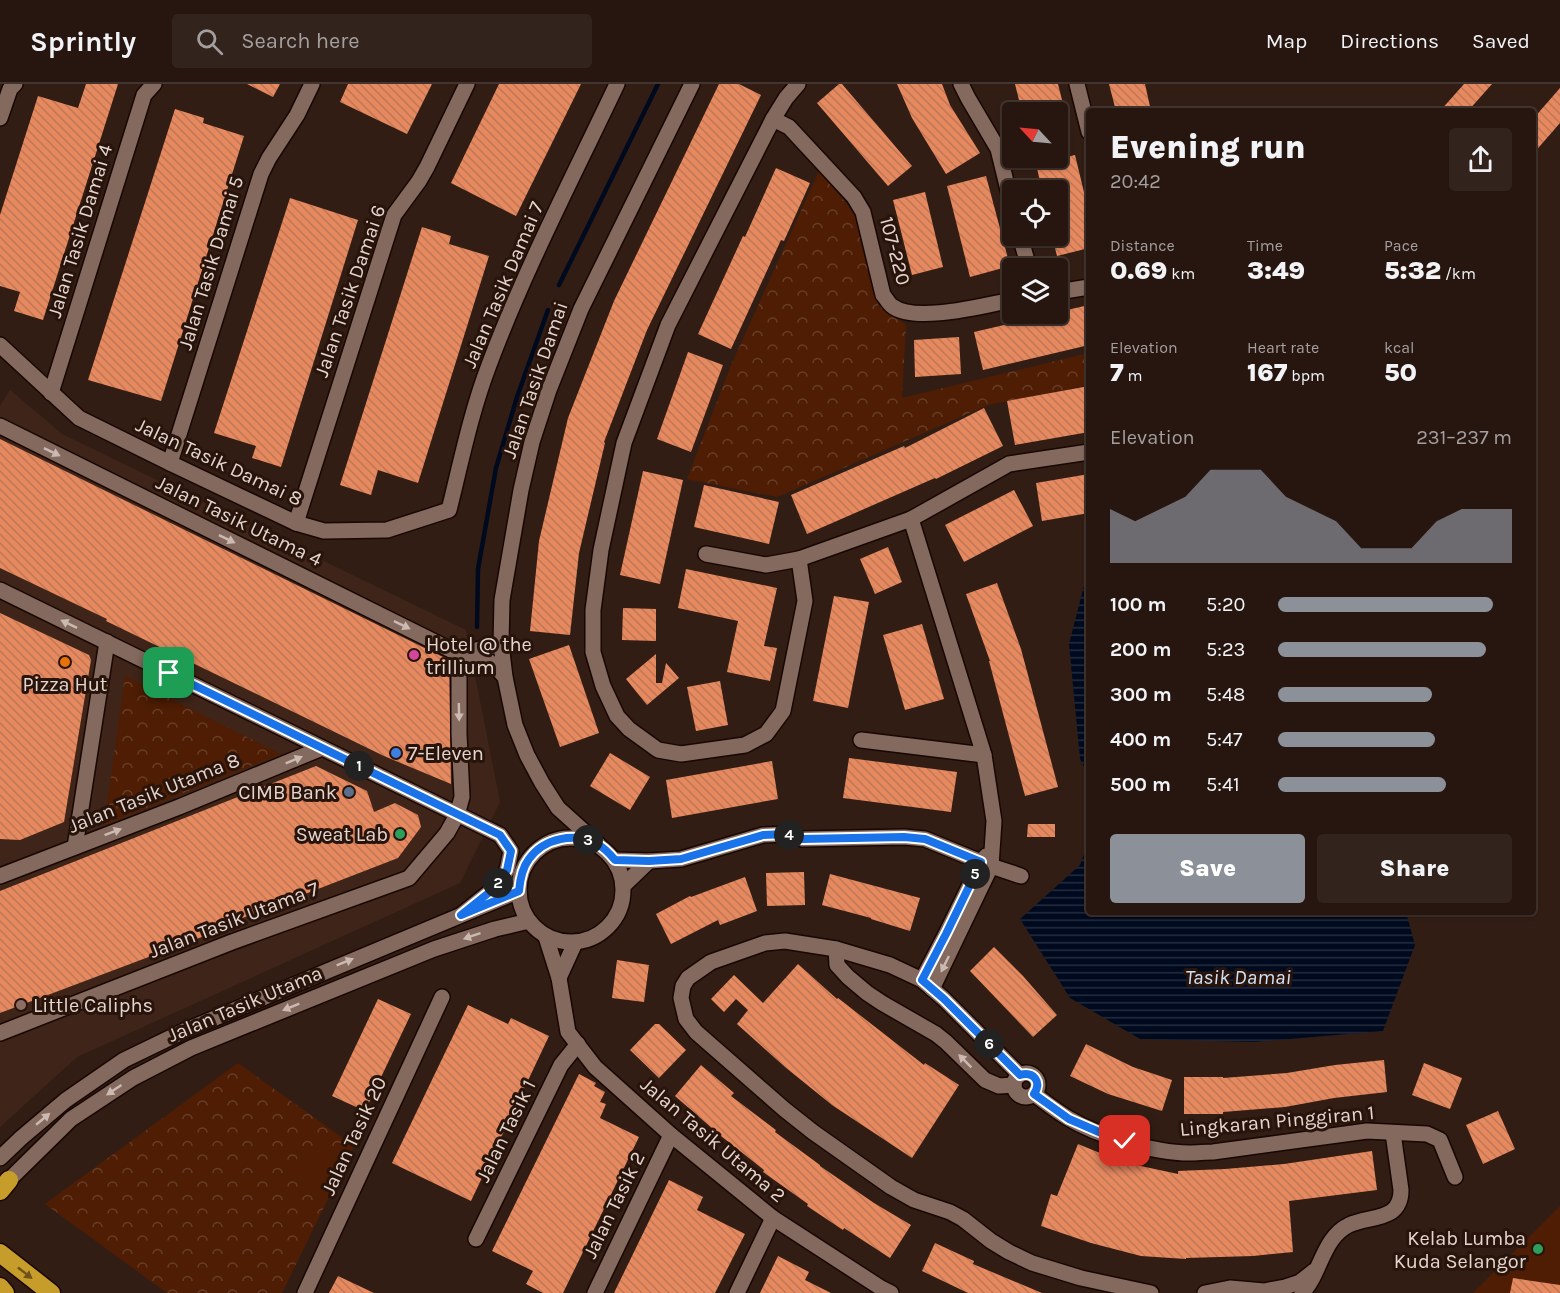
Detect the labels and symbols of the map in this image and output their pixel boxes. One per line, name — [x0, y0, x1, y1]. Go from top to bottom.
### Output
north arrow — [1002, 102, 1068, 168]
street label: Jalan Tasik Damai 4 — [43, 142, 117, 320]
street label: Jalan Tasik Damai 5 — [174, 173, 248, 353]
street label: Jalan Tasik Damai 7 — [458, 198, 549, 372]
street label: Jalan Tasik Damai 6 — [310, 202, 390, 380]
street label: 107-220 — [875, 214, 915, 288]
street label: Jalan Tasik Damai — [497, 299, 573, 461]
street label: Jalan Tasik Damai 8 — [132, 413, 306, 511]
one-way arrow — [44, 448, 61, 457]
street label: Jalan Tasik Utama 4 — [152, 471, 326, 571]
one-way arrow — [219, 534, 236, 544]
one-way arrow — [60, 619, 77, 628]
one-way arrow — [393, 621, 410, 630]
place label: Hotel @ the trillium — [426, 633, 532, 679]
pin — [143, 647, 194, 698]
marker: Hotel @ the trillium — [407, 648, 421, 662]
marker: Pizza Hut — [58, 655, 72, 669]
place label: Pizza Hut — [23, 673, 108, 696]
one-way arrow — [454, 703, 464, 722]
place label: 7-Eleven — [408, 742, 484, 765]
marker: 7-Eleven — [389, 746, 403, 760]
street label: Jalan Tasik Utama 8 — [65, 748, 243, 838]
pin: 1 — [344, 751, 374, 781]
one-way arrow — [286, 755, 304, 765]
place label: CIMB Bank — [238, 781, 337, 804]
marker: CIMB Bank — [342, 785, 356, 799]
pin: 4 — [774, 820, 804, 850]
place label: Sweat Lab — [296, 823, 388, 846]
pin: 3 — [573, 825, 603, 855]
one-way arrow — [105, 827, 123, 837]
marker: Sweat Lab — [393, 827, 407, 841]
pin: 5 — [960, 859, 990, 889]
pin: 2 — [483, 868, 513, 898]
street label: Jalan Tasik Utama 7 — [146, 877, 323, 963]
one-way arrow — [463, 932, 481, 942]
one-way arrow — [940, 955, 950, 973]
one-way arrow — [337, 957, 355, 967]
street label: Jalan Tasik Utama — [164, 961, 326, 1047]
water label: Tasik Damai — [1185, 965, 1291, 989]
place label: Little Caliphs — [33, 994, 153, 1017]
marker: Little Caliphs — [14, 998, 28, 1012]
one-way arrow — [281, 1002, 299, 1012]
pin: 6 — [974, 1029, 1004, 1059]
one-way arrow — [957, 1054, 972, 1068]
street label: Jalan Tasik 20 — [317, 1073, 391, 1199]
street label: Jalan Tasik Utama 2 — [636, 1073, 790, 1207]
street label: Jalan Tasik 1 — [471, 1076, 541, 1186]
one-way arrow — [107, 1084, 123, 1096]
street label: Lingkaran Pinggiran 1 — [1179, 1101, 1375, 1141]
one-way arrow — [35, 1113, 50, 1126]
pin — [1099, 1115, 1150, 1166]
street label: Jalan Tasik 2 — [578, 1148, 650, 1262]
place label: Kelab Lumba Kuda Selangor — [1394, 1227, 1527, 1273]
marker: Kelab Lumba Kuda Selangor — [1531, 1242, 1545, 1256]
one-way arrow — [18, 1266, 33, 1278]

